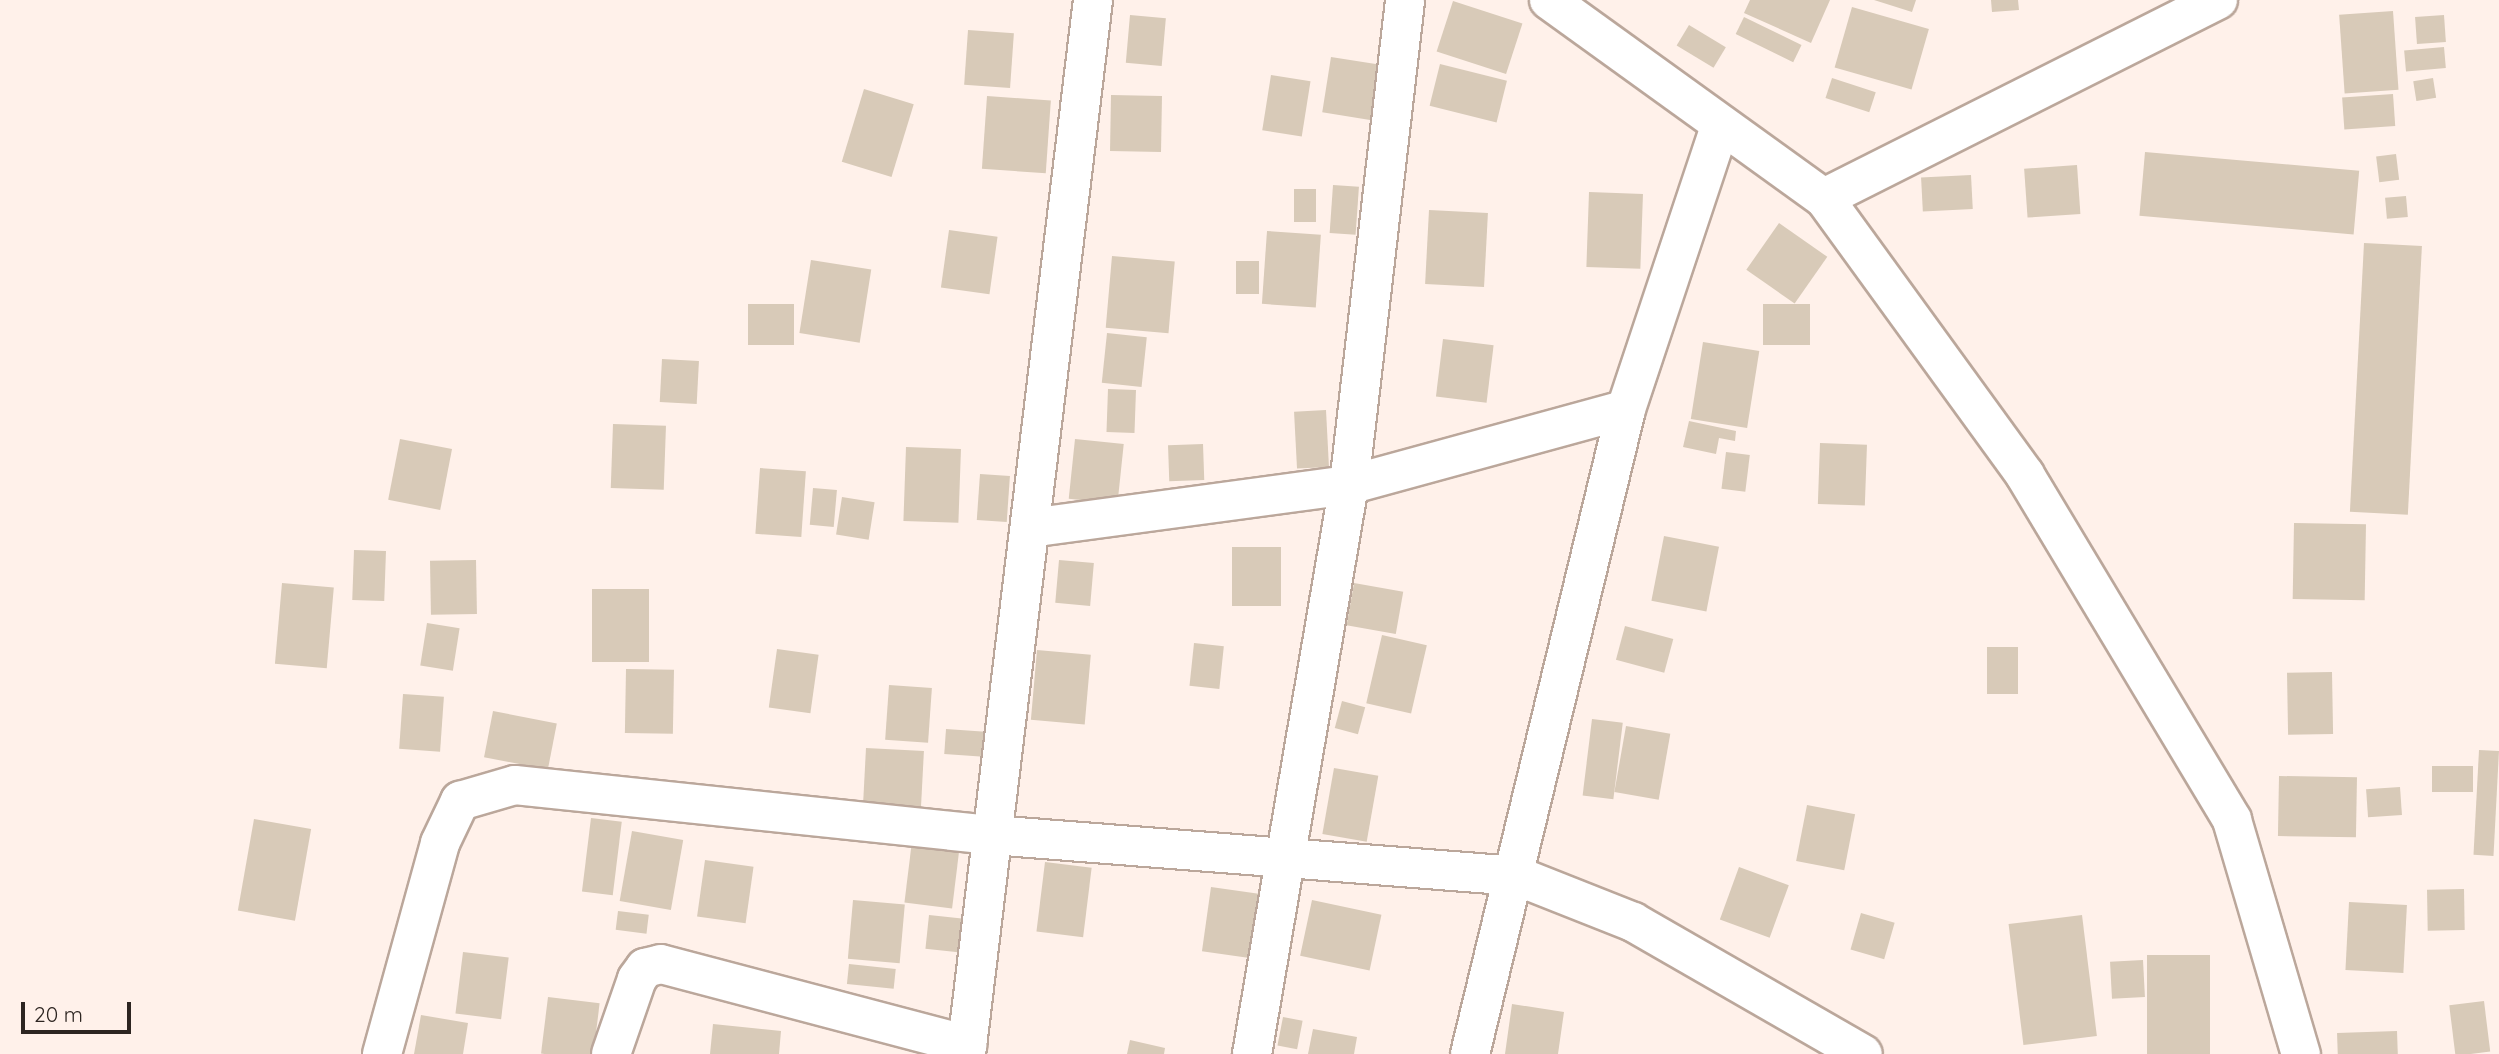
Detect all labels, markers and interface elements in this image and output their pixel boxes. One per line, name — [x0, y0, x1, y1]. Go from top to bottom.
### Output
scale bar — [24, 988, 135, 1032]
text: 20 m — [34, 1001, 83, 1027]

